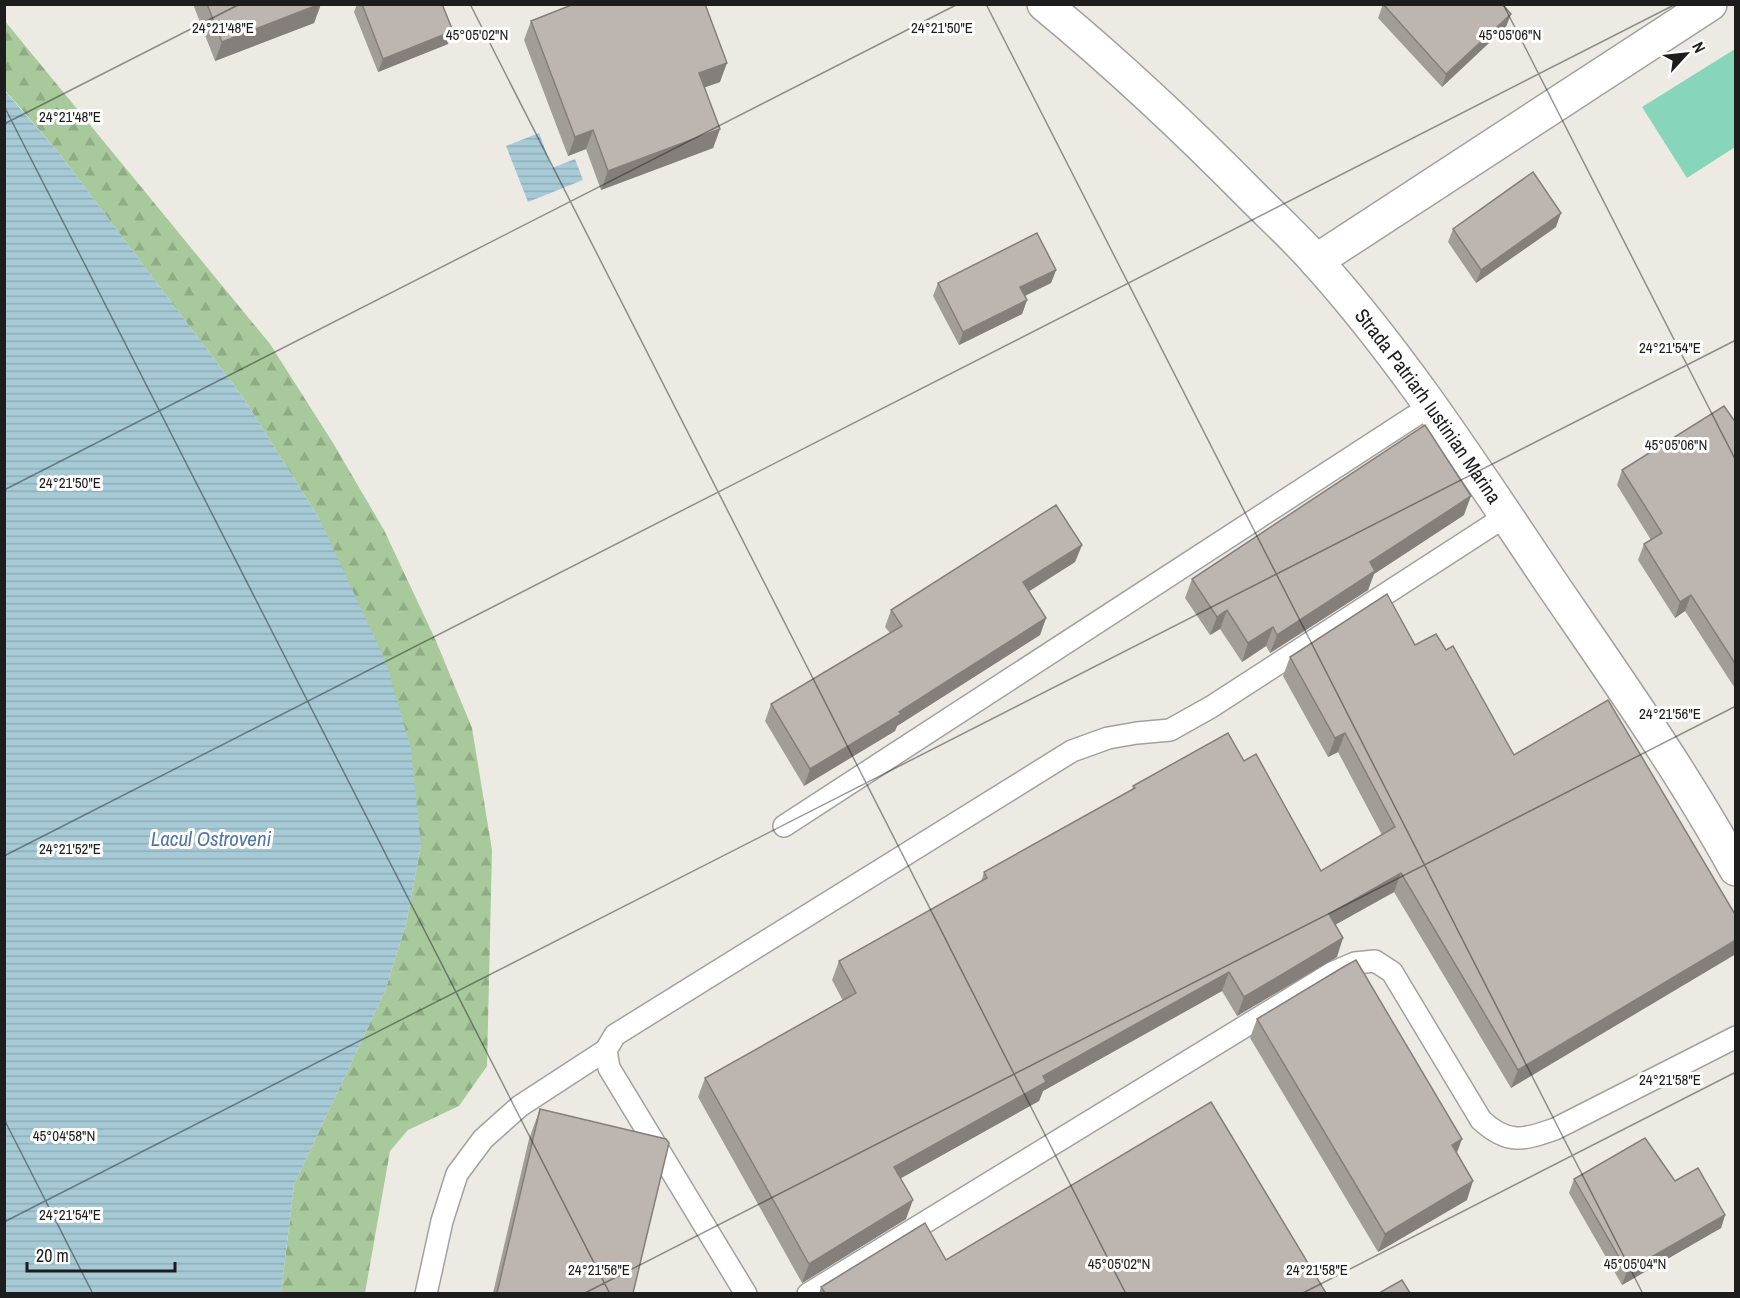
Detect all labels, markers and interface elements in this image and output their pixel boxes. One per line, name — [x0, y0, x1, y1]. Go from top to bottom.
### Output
text: 24°21'48"E — [192, 17, 254, 38]
text: 24°21'50"E — [911, 17, 973, 38]
text: 45°05'02"N — [446, 24, 508, 45]
text: 45°05'06"N — [1479, 24, 1541, 45]
north arrow — [1656, 24, 1716, 84]
text: N — [1687, 38, 1711, 56]
text: 24°21'48"E — [39, 106, 101, 127]
street label: Strada Patriarh Iustinian Marina — [1349, 303, 1508, 509]
text: 24°21'54"E — [1639, 337, 1701, 358]
text: 45°05'06"N — [1645, 434, 1707, 455]
text: 24°21'50"E — [39, 472, 101, 493]
text: 24°21'56"E — [1639, 703, 1701, 724]
water label: Lacul Ostroveni — [151, 824, 272, 853]
text: 24°21'52"E — [39, 838, 101, 859]
text: 24°21'58"E — [1639, 1069, 1701, 1090]
text: 45°04'58"N — [33, 1125, 95, 1146]
text: 24°21'54"E — [39, 1204, 101, 1225]
scale bar — [27, 1235, 176, 1273]
text: 20 m — [36, 1243, 69, 1268]
text: 45°05'02"N — [1088, 1253, 1150, 1274]
text: 45°05'04"N — [1604, 1253, 1666, 1274]
text: 24°21'56"E — [568, 1259, 630, 1280]
text: 24°21'58"E — [1286, 1259, 1348, 1280]

